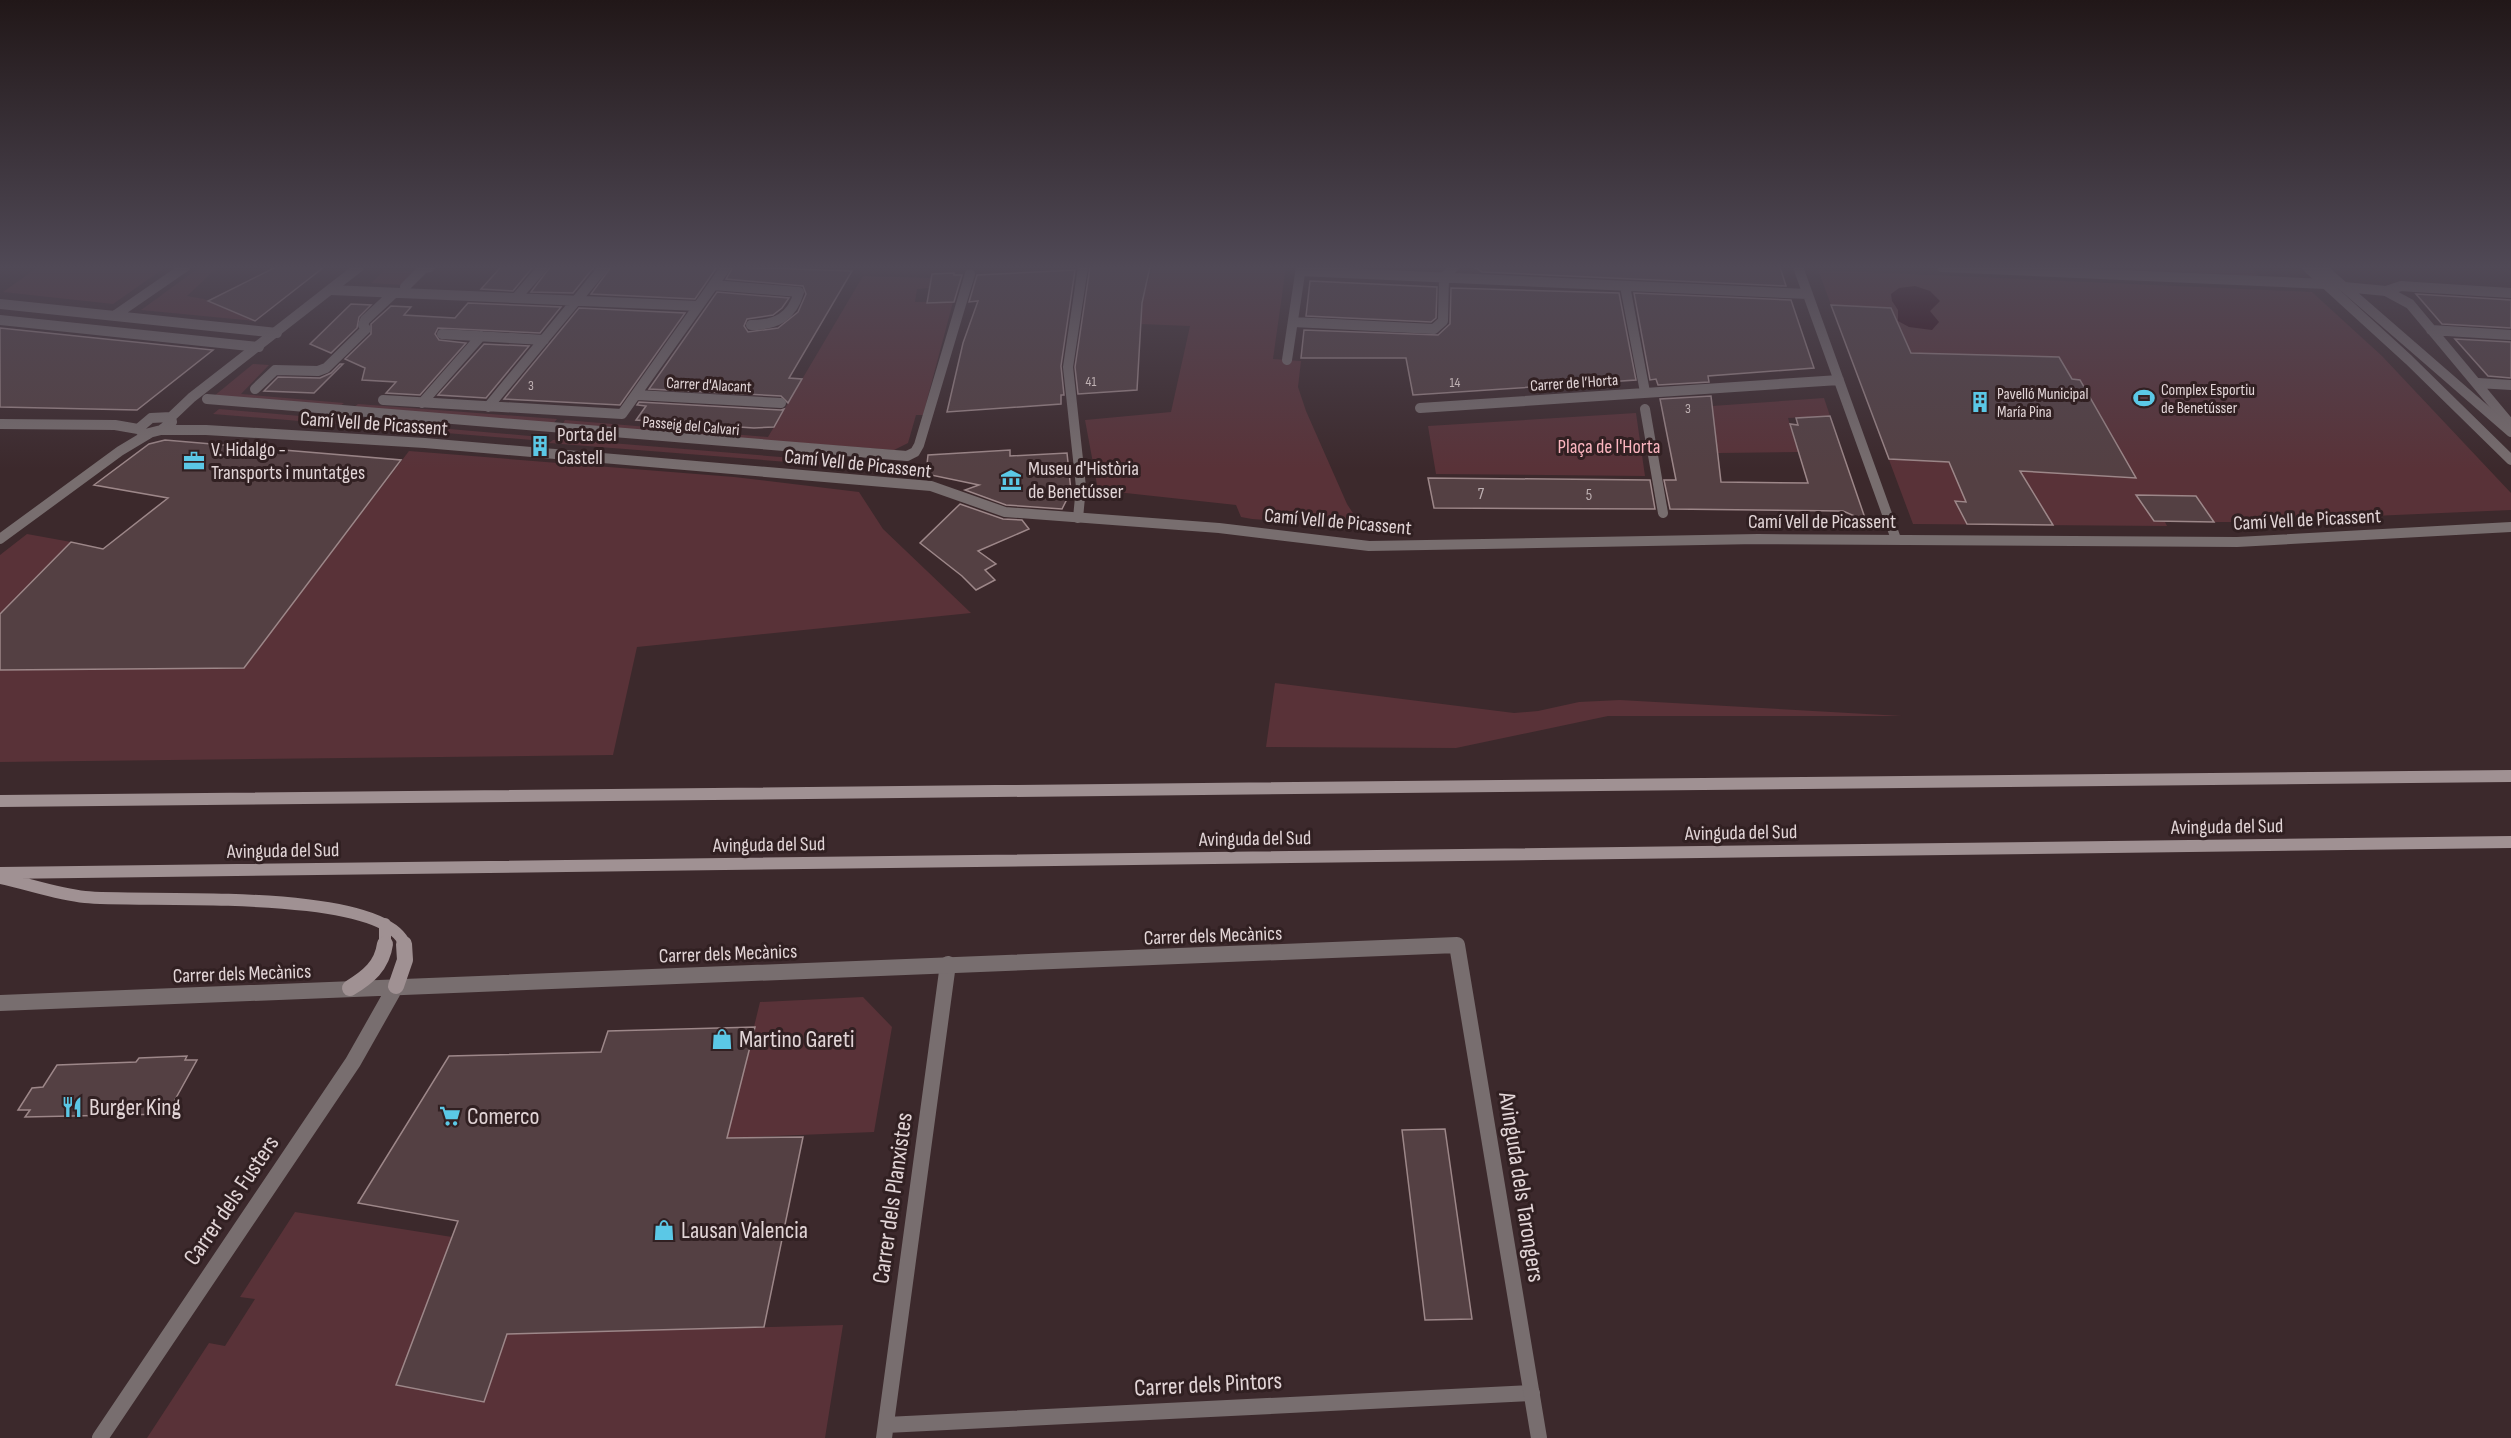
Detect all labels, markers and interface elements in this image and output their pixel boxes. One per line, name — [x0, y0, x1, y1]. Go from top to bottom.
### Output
street label: Carrer de l’Horta — [1529, 371, 1619, 396]
house number: 41 — [1086, 373, 1096, 390]
street label: Carrer d'Alacant — [666, 374, 752, 397]
house number: 14 — [1450, 374, 1461, 391]
house number: 3 — [528, 377, 534, 394]
place label: Complex Esportiu de Benetússer — [2161, 381, 2255, 418]
place label: Pavelló Municipal María Pina — [1997, 385, 2088, 422]
sports icon: Complex Esportiu de Benetússer — [2132, 386, 2156, 410]
building icon: Pavelló Municipal María Pina — [1968, 390, 1992, 414]
house number: 3 — [1685, 400, 1691, 417]
street label: Camí Vell de Picassent — [299, 407, 449, 441]
street label: Passeig del Calvari — [642, 413, 740, 440]
place label: Porta del Castell — [557, 423, 617, 470]
building icon: Porta del Castell — [528, 434, 552, 458]
park label: Plaça de l'Horta — [1557, 435, 1661, 459]
place label: V. Hidalgo - Transports i muntatges — [211, 438, 365, 485]
street label: Camí Vell de Picassent — [783, 444, 933, 484]
office icon: V. Hidalgo - Transports i muntatges — [182, 449, 206, 473]
place label: Museu d'Història de Benetússer — [1028, 457, 1139, 504]
museum icon: Museu d'Història de Benetússer — [999, 468, 1023, 492]
house number: 7 — [1478, 485, 1485, 504]
house number: 5 — [1586, 486, 1592, 505]
street label: Camí Vell de Picassent — [1263, 504, 1413, 540]
street label: Camí Vell de Picassent — [2233, 504, 2382, 536]
street label: Camí Vell de Picassent — [1748, 510, 1896, 534]
street label: Avinguda del Sud — [2170, 814, 2283, 840]
street label: Avinguda del Sud — [1684, 820, 1797, 846]
street label: Avinguda del Sud — [1198, 826, 1311, 852]
street label: Avinguda del Sud — [712, 832, 825, 858]
street label: Avinguda del Sud — [226, 838, 339, 864]
street label: Carrer dels Mecànics — [1143, 922, 1283, 950]
street label: Carrer dels Mecànics — [658, 940, 798, 968]
street label: Carrer dels Mecànics — [172, 960, 312, 988]
place label: Martino Gareti — [739, 1025, 854, 1054]
shop icon: Martino Gareti — [710, 1027, 734, 1051]
street label: Avinguda dels Tarongers — [1492, 1089, 1551, 1284]
place label: Burger King — [89, 1093, 181, 1122]
restaurant icon: Burger King — [60, 1095, 84, 1119]
place label: Comerco — [467, 1102, 539, 1131]
supermarket icon: Comerco — [438, 1104, 462, 1128]
street label: Carrer dels Planxistes — [866, 1111, 919, 1285]
street label: Carrer dels Fusters — [177, 1130, 285, 1271]
place label: Lausan Valencia — [681, 1216, 808, 1245]
shop icon: Lausan Valencia — [652, 1218, 676, 1242]
street label: Carrer dels Pintors — [1133, 1366, 1283, 1403]

